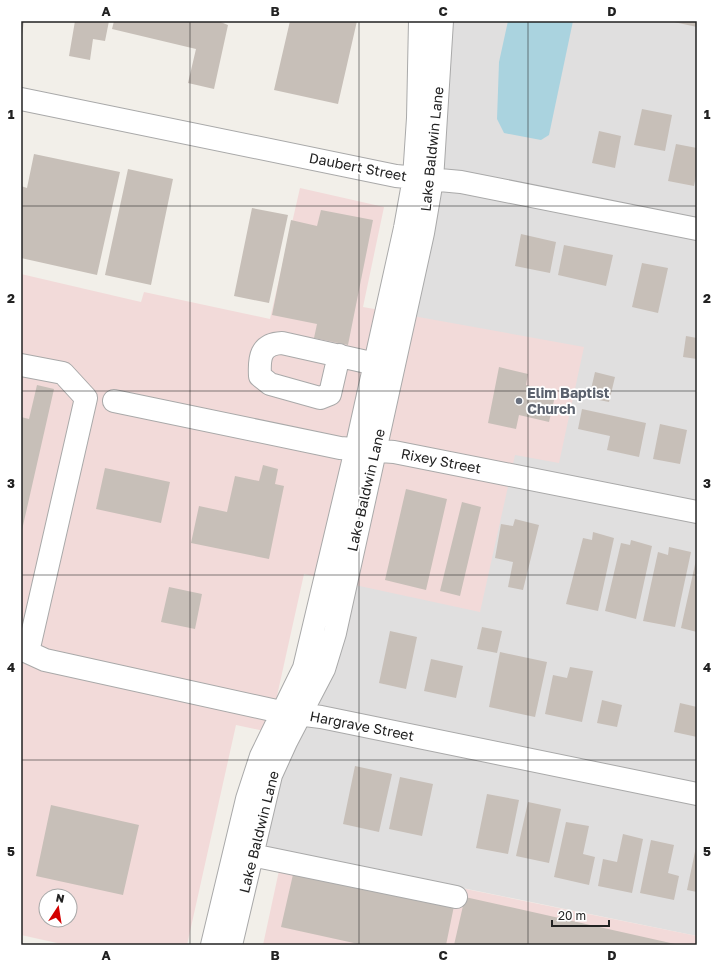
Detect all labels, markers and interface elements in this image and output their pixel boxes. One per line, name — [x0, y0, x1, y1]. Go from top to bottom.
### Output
text: A — [101, 3, 111, 19]
text: B — [270, 3, 280, 19]
text: C — [438, 3, 448, 19]
text: D — [607, 3, 617, 19]
street label: Lake Baldwin Lane — [416, 86, 447, 212]
text: 1 — [8, 106, 15, 122]
text: 1 — [704, 106, 711, 122]
street label: Daubert Street — [308, 149, 408, 184]
text: 2 — [7, 290, 15, 306]
text: 2 — [703, 290, 711, 306]
place label: Elim Baptist Church — [527, 384, 610, 417]
marker: Elim Baptist Church — [514, 396, 524, 406]
street label: Lake Baldwin Lane — [343, 427, 388, 553]
street label: Rixey Street — [400, 444, 483, 477]
text: 3 — [7, 475, 15, 491]
text: 3 — [703, 475, 711, 491]
text: 4 — [7, 659, 15, 675]
text: 4 — [703, 659, 711, 675]
street label: Hargrave Street — [308, 707, 416, 744]
street label: Lake Baldwin Lane — [235, 769, 282, 895]
text: 5 — [7, 843, 15, 859]
text: 5 — [703, 843, 711, 859]
north arrow — [38, 888, 78, 928]
text: N — [55, 891, 66, 905]
scale bar — [552, 902, 609, 928]
text: 20 m — [558, 908, 586, 923]
text: A — [101, 947, 111, 963]
text: B — [270, 947, 280, 963]
text: C — [438, 947, 448, 963]
text: D — [607, 947, 617, 963]

